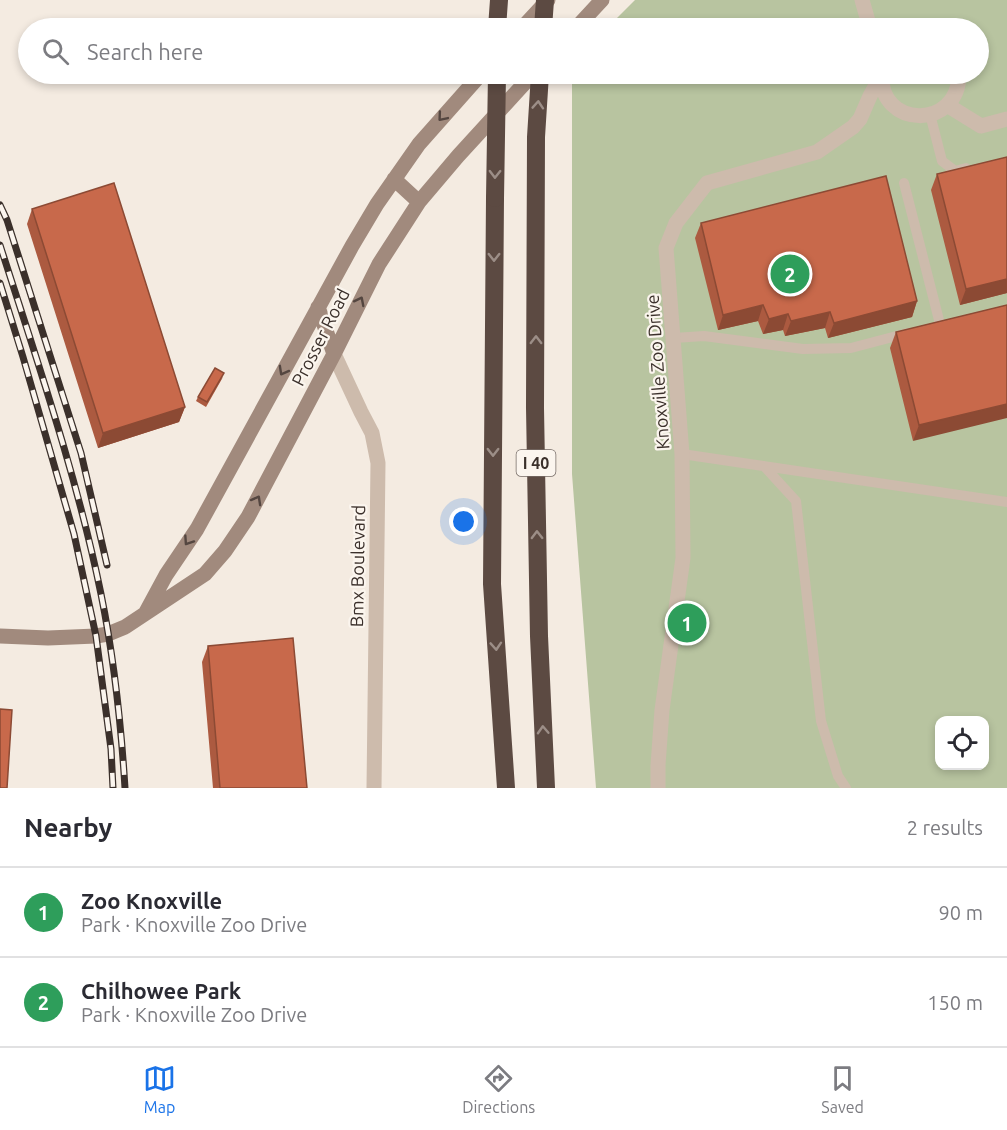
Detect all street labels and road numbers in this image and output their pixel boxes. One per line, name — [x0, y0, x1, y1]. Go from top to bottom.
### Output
street label: Prosser Road — [287, 285, 353, 389]
street label: Knoxville Zoo Drive — [642, 294, 672, 450]
road number: I 40 — [516, 450, 556, 476]
street label: Bmx Boulevard — [346, 505, 368, 627]

